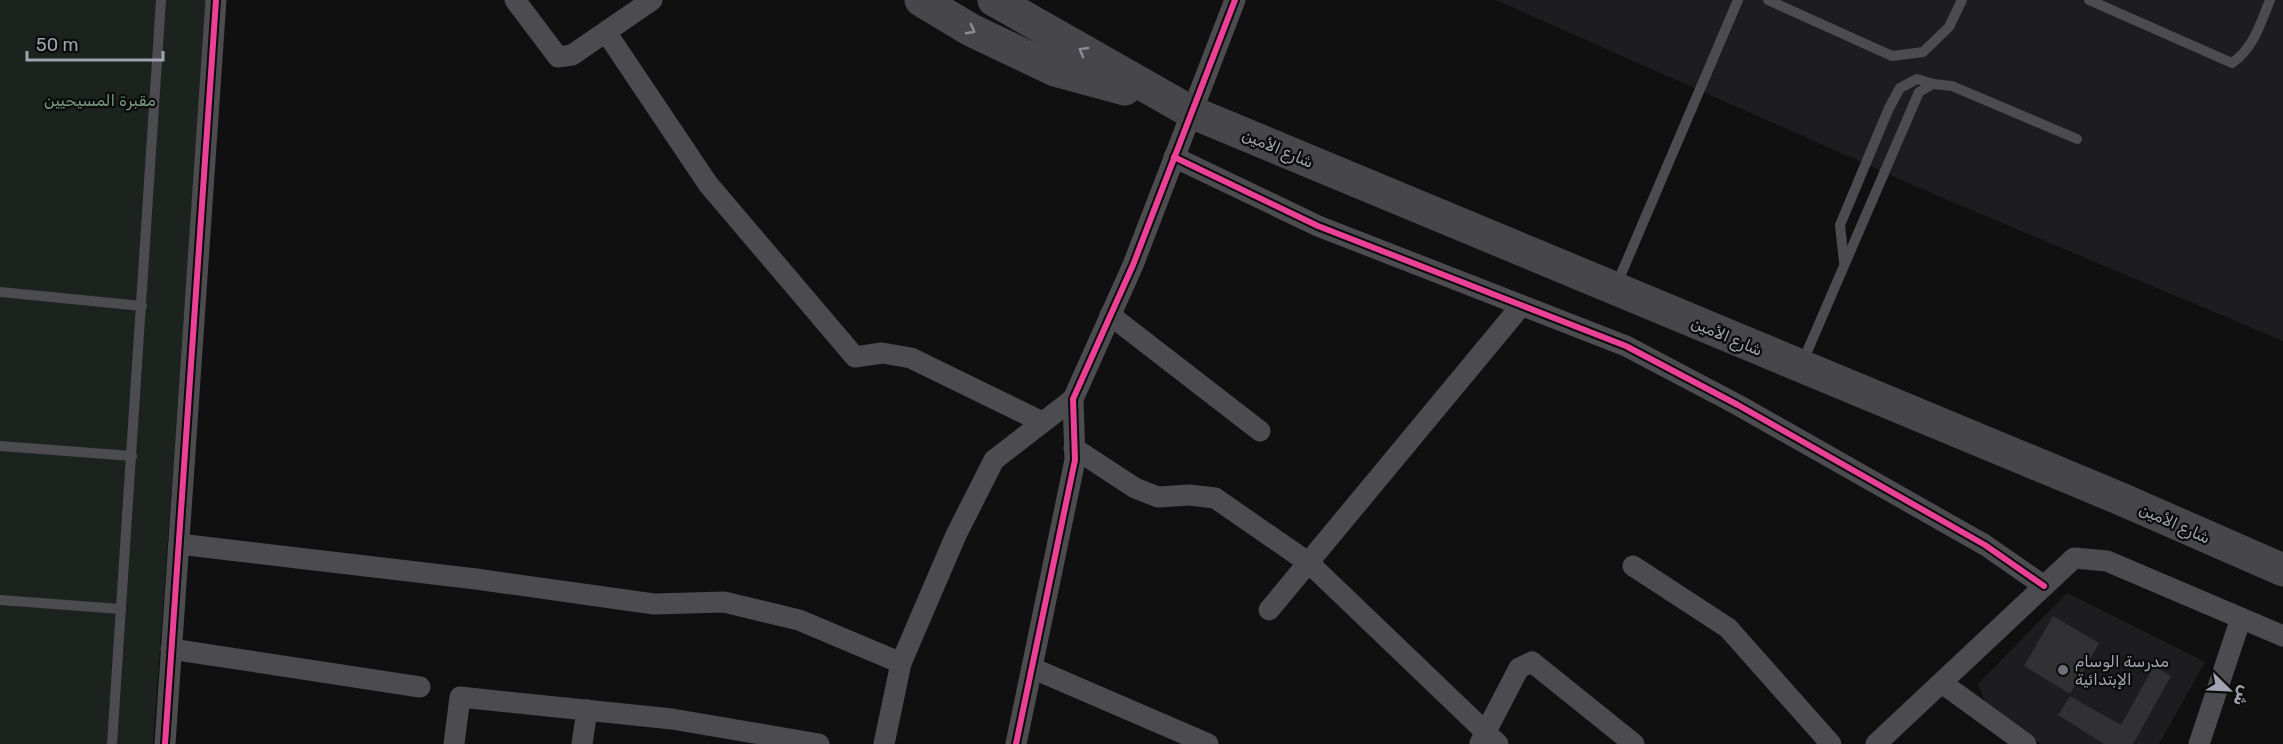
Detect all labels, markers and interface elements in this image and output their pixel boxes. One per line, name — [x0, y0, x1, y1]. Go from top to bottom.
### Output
one-way arrow — [965, 23, 975, 34]
scale bar — [27, 24, 164, 62]
text: 50 m — [36, 34, 79, 56]
one-way arrow — [1079, 47, 1089, 58]
park label: مقبرة المسيحيين — [44, 91, 156, 111]
street label: شارع الأمين — [1239, 125, 1316, 174]
street label: شارع الأمين — [1688, 313, 1765, 362]
street label: شارع الأمين — [2136, 499, 2213, 549]
place label: مدرسة الوسام الإبتدائية — [2075, 652, 2169, 690]
north arrow — [2199, 660, 2259, 720]
marker: مدرسة الوسام الإبتدائية — [2056, 663, 2070, 677]
text: ش — [2229, 683, 2255, 709]

